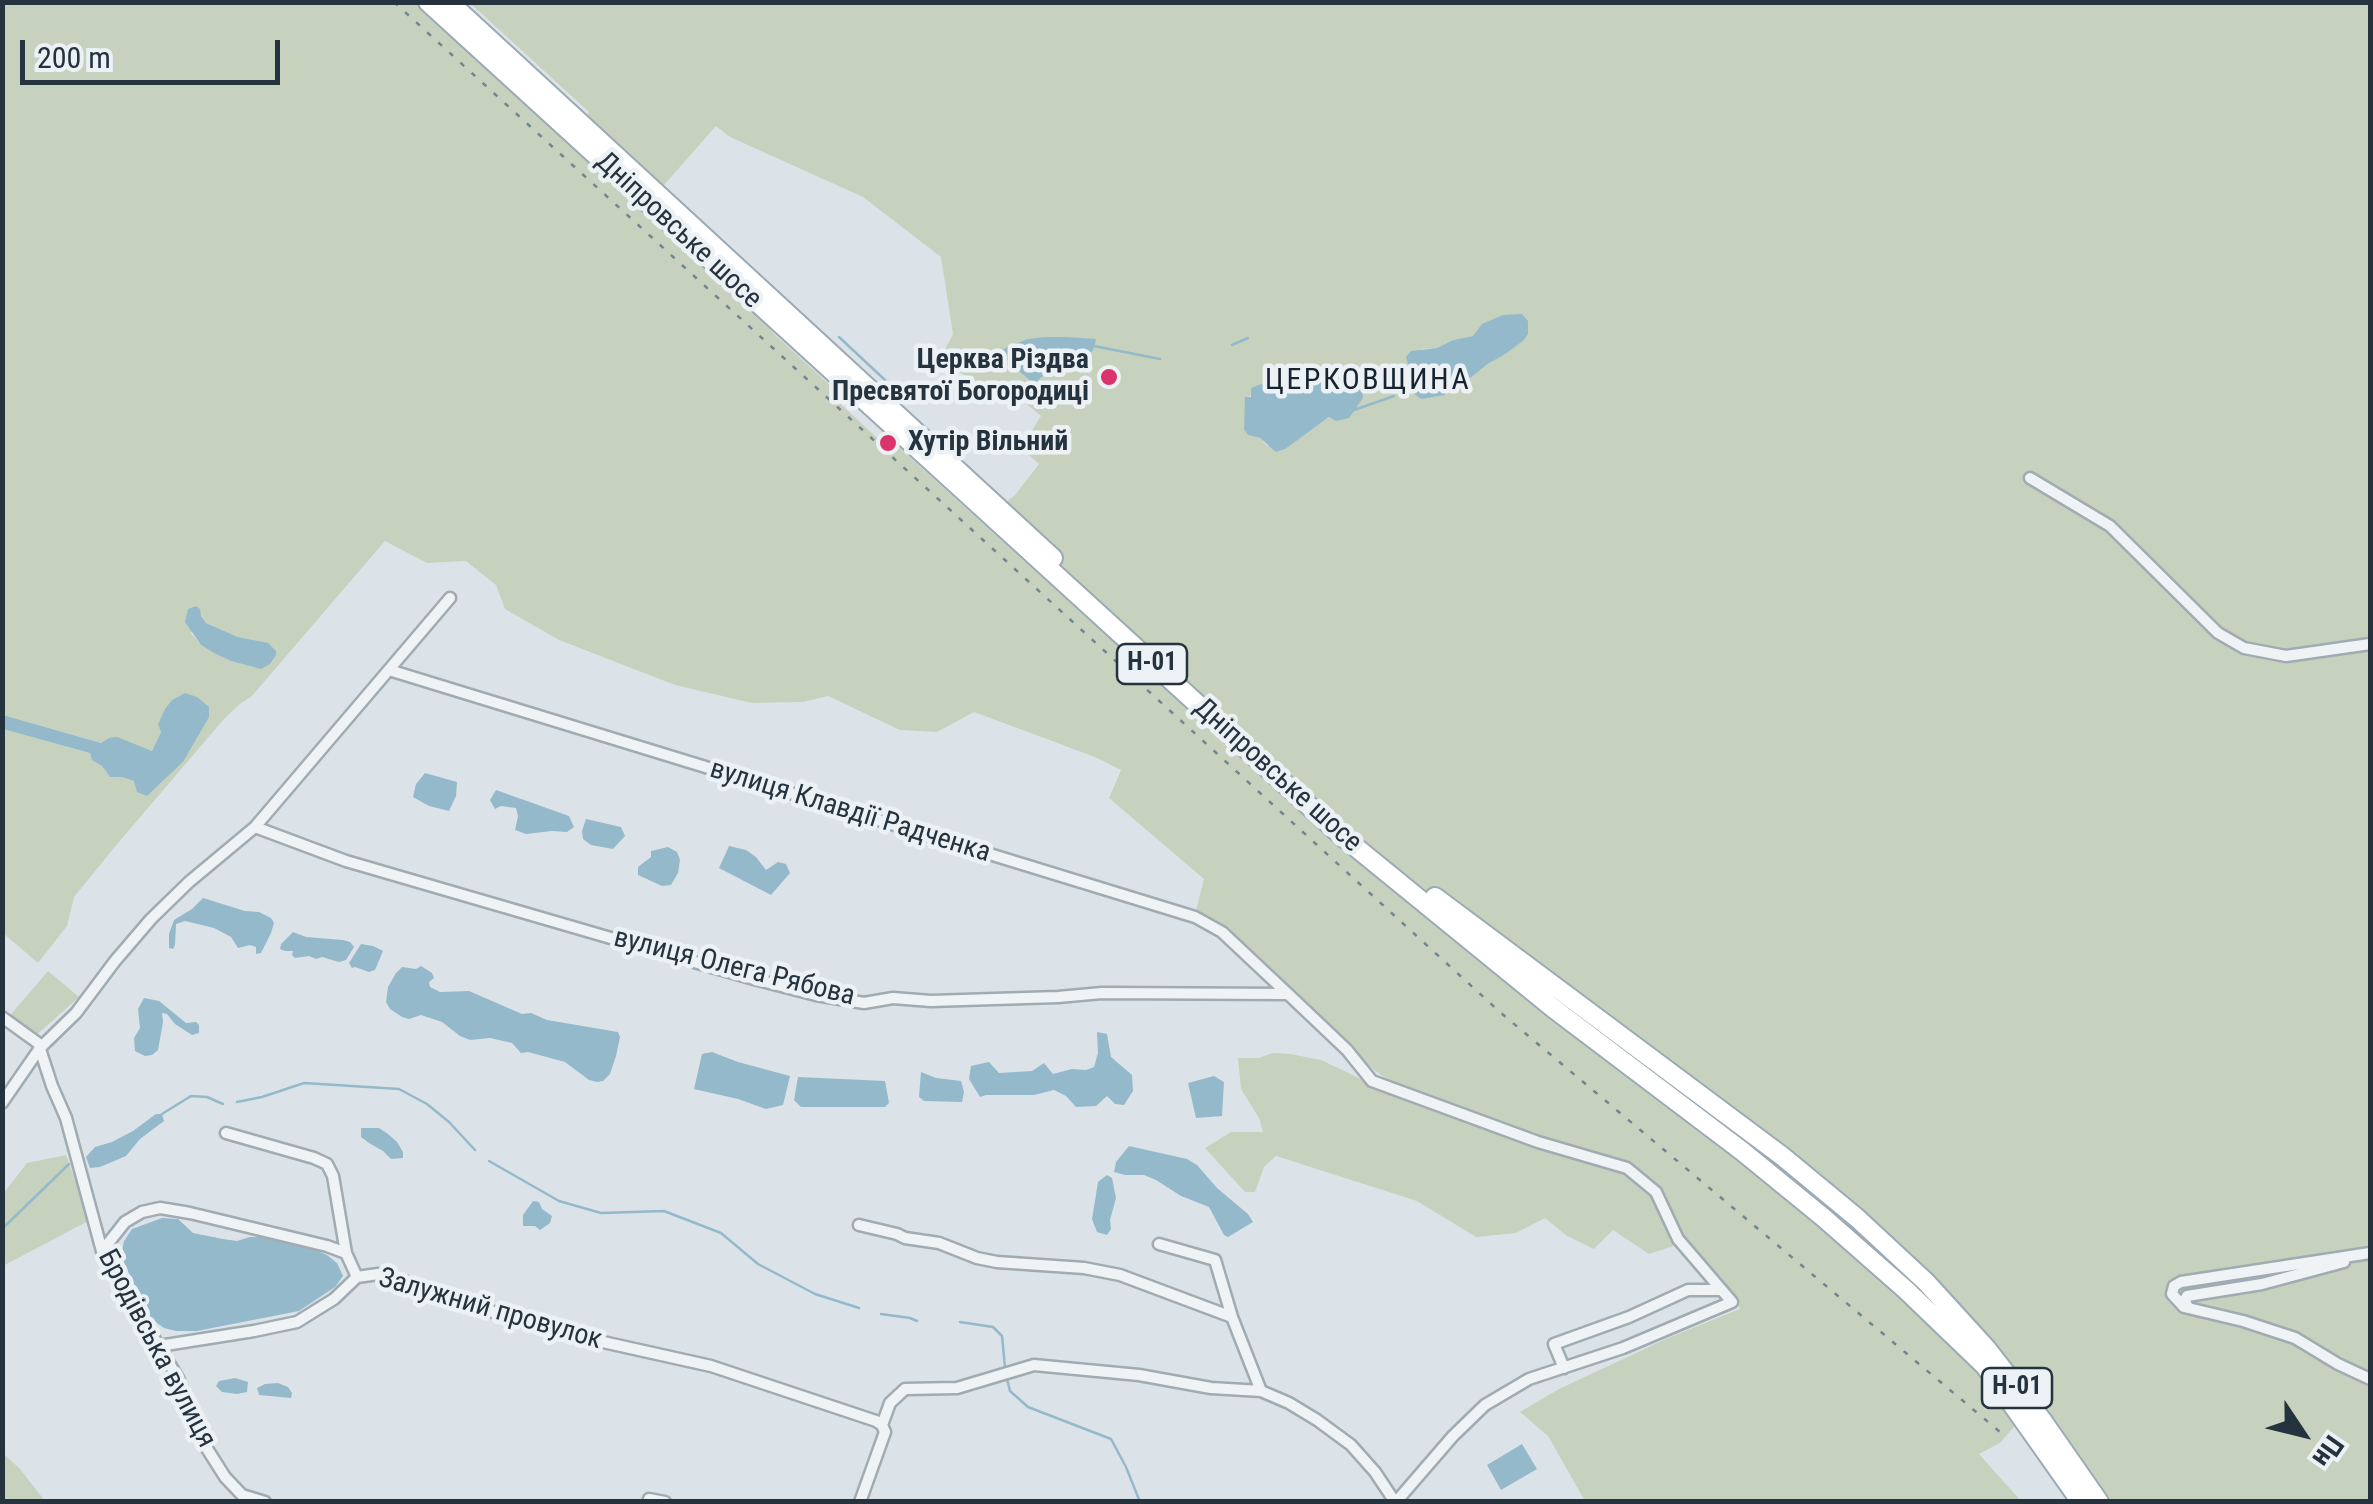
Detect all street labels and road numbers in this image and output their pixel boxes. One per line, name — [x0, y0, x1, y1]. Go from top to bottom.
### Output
street label: Дніпровське шосе — [588, 146, 768, 316]
road number: Н-01 — [1117, 644, 1187, 684]
street label: Дніпровське шосе — [1186, 692, 1368, 860]
street label: вулиця Клавдії Радченка — [706, 753, 994, 871]
street label: вулиця Олега Рябова — [610, 922, 858, 1014]
street label: Бродівська вулиця — [90, 1244, 222, 1454]
street label: Залужний провулок — [375, 1262, 605, 1358]
road number: Н-01 — [1982, 1368, 2052, 1408]

